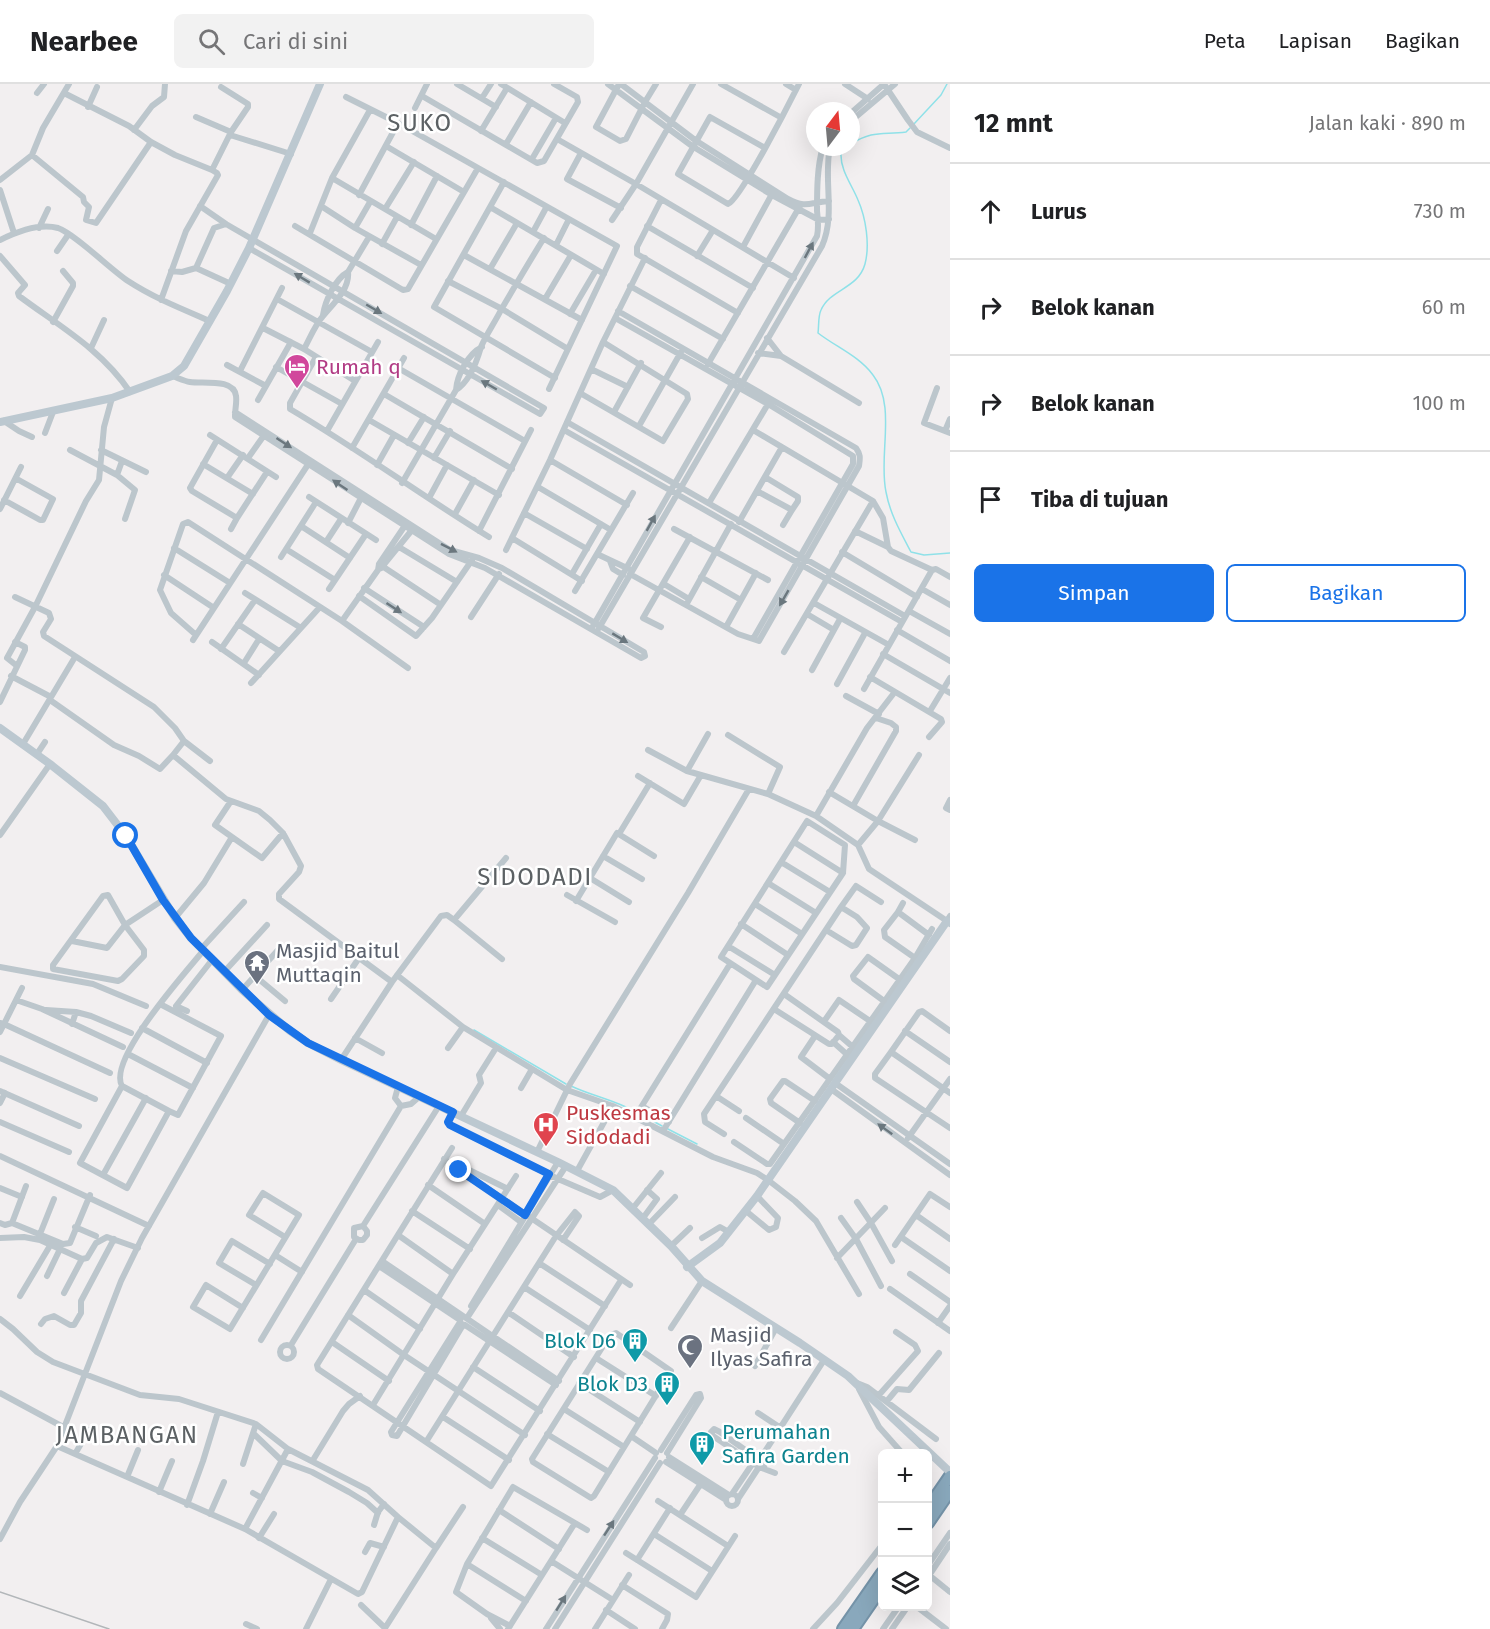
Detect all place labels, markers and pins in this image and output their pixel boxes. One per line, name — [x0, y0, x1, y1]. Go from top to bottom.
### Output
hotel icon: Rumah q — [282, 352, 312, 390]
place label: Rumah q — [316, 354, 401, 380]
place label: Masjid Baitul Muttaqin — [276, 938, 399, 988]
temple icon: Masjid Baitul Muttaqin — [242, 948, 272, 986]
place label: Puskesmas Sidodadi — [566, 1100, 671, 1150]
hospital icon: Puskesmas Sidodadi — [531, 1110, 561, 1148]
place label: Masjid Ilyas Safira — [710, 1322, 812, 1372]
building icon: Blok D6 — [620, 1326, 650, 1364]
place label: Blok D6 — [544, 1328, 616, 1354]
mosque icon: Masjid Ilyas Safira — [675, 1332, 705, 1370]
building icon: Blok D3 — [652, 1369, 682, 1407]
place label: Blok D3 — [577, 1371, 648, 1397]
place label: Perumahan Safira Garden — [722, 1419, 850, 1469]
building icon: Perumahan Safira Garden — [687, 1429, 717, 1467]

